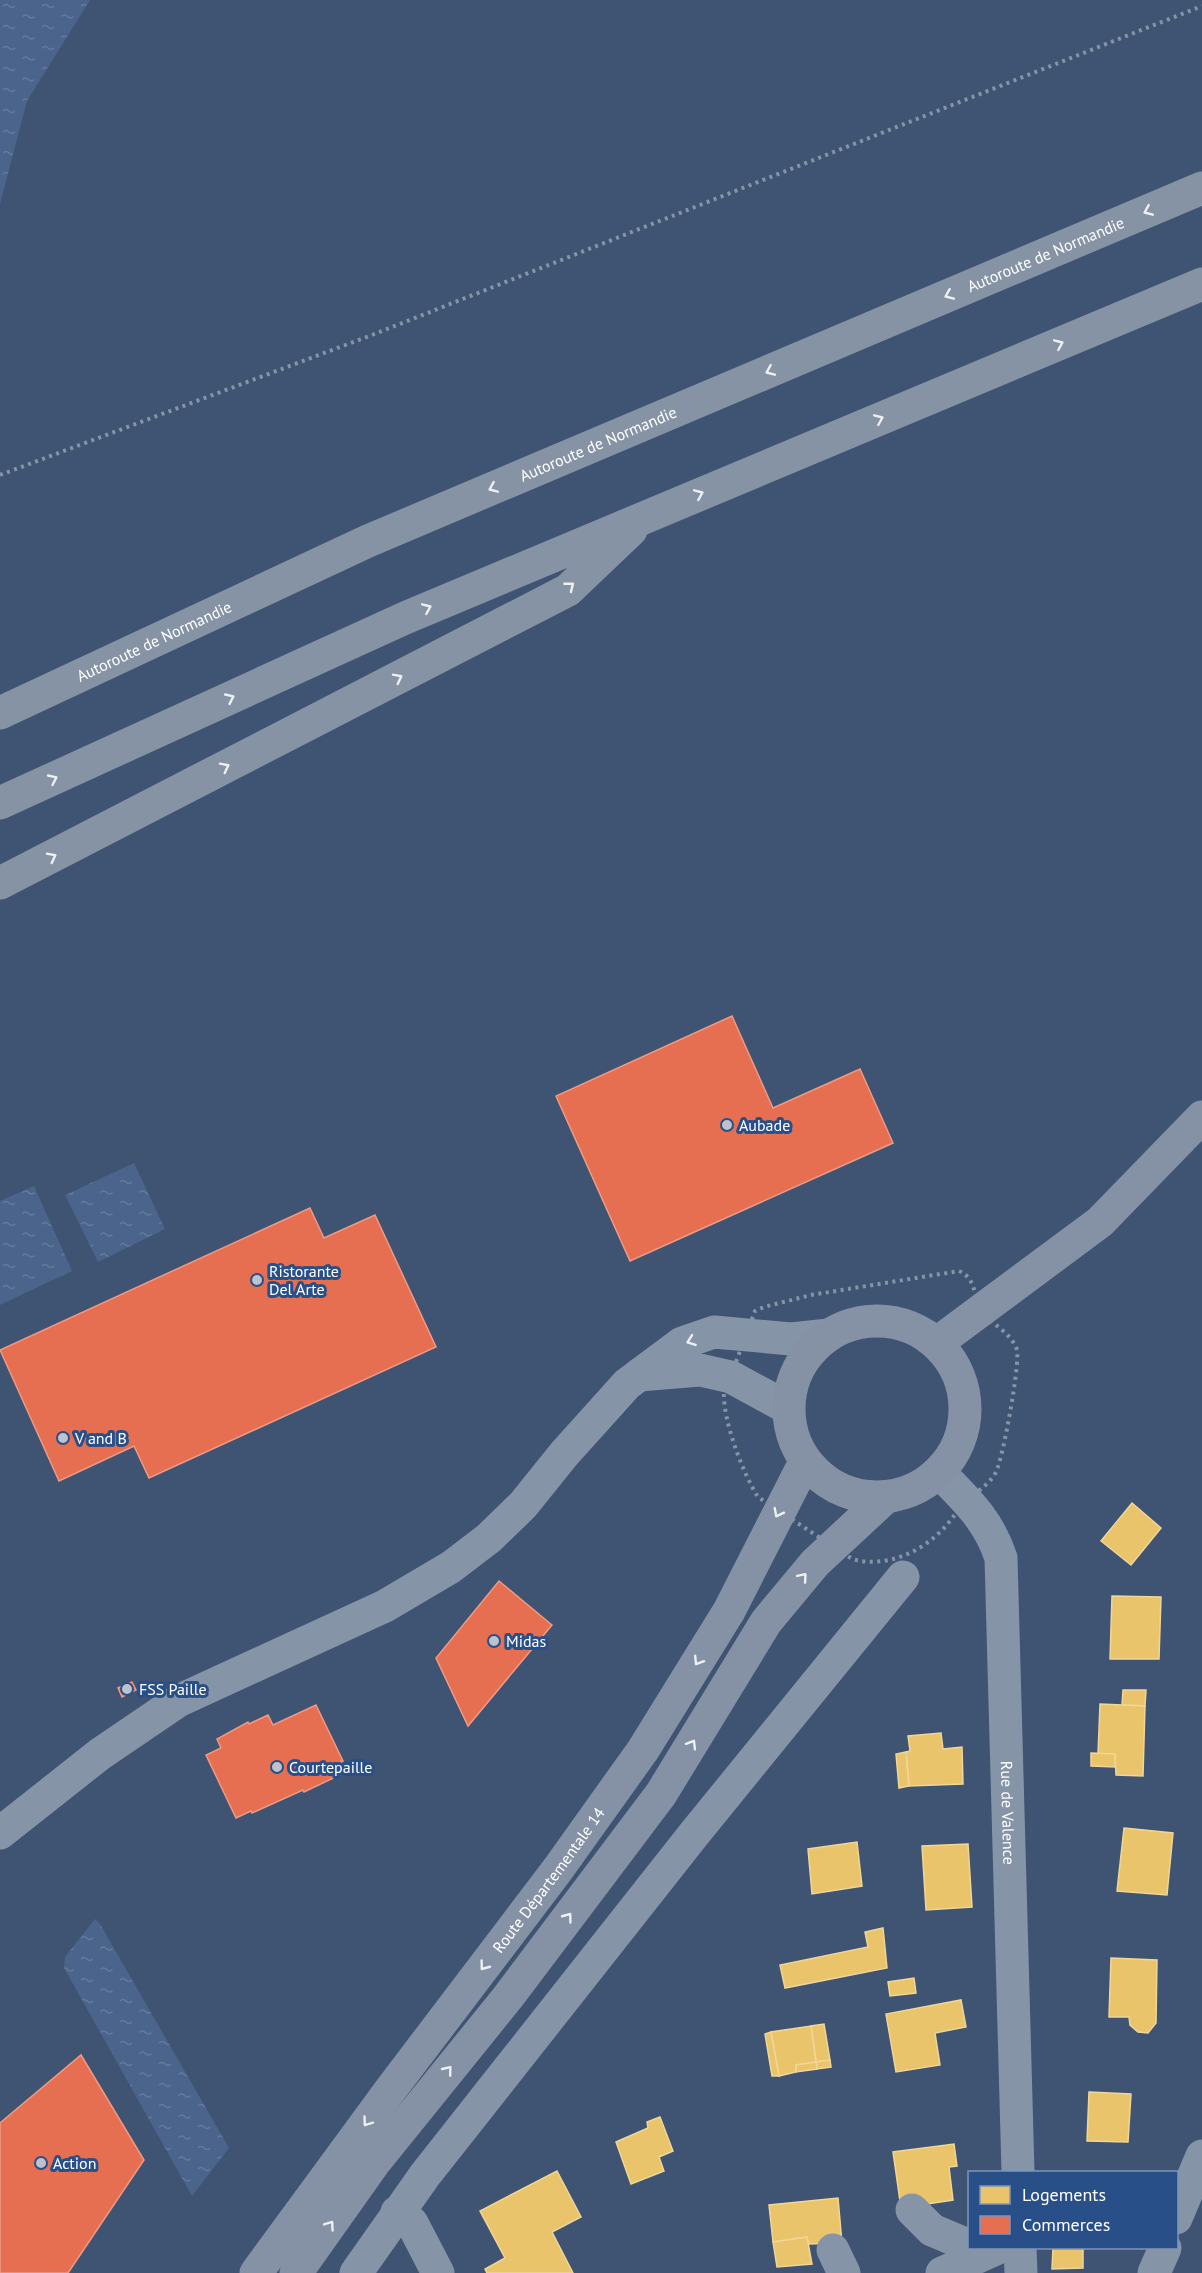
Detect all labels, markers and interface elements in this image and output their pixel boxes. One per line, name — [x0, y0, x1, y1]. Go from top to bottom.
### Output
one-way arrow — [1143, 204, 1154, 216]
street label: Autoroute de Normandie — [964, 212, 1127, 296]
one-way arrow — [944, 288, 955, 300]
one-way arrow — [1053, 339, 1064, 351]
one-way arrow — [765, 364, 776, 376]
street label: Autoroute de Normandie — [516, 402, 680, 486]
one-way arrow — [873, 414, 884, 426]
one-way arrow — [489, 481, 500, 493]
one-way arrow — [693, 489, 704, 501]
one-way arrow — [564, 583, 575, 594]
street label: Autoroute de Normandie — [73, 596, 235, 686]
one-way arrow — [421, 603, 432, 615]
one-way arrow — [392, 673, 403, 685]
one-way arrow — [224, 693, 235, 705]
one-way arrow — [219, 763, 230, 774]
one-way arrow — [47, 774, 58, 786]
one-way arrow — [46, 852, 57, 864]
place label: Aubade — [739, 1115, 790, 1135]
marker: Aubade — [720, 1118, 734, 1132]
place label: Ristorante Del Arte — [269, 1261, 339, 1299]
marker: Ristorante Del Arte — [250, 1273, 264, 1287]
one-way arrow — [686, 1333, 696, 1346]
place label: V and B — [74, 1428, 127, 1448]
marker: V and B — [56, 1431, 70, 1445]
one-way arrow — [774, 1507, 785, 1518]
one-way arrow — [795, 1573, 806, 1584]
place label: Midas — [506, 1631, 546, 1651]
marker: Midas — [487, 1634, 501, 1648]
one-way arrow — [694, 1655, 706, 1665]
place label: FSS Paille — [139, 1679, 207, 1699]
marker: FSS Paille — [120, 1682, 134, 1696]
one-way arrow — [684, 1740, 696, 1750]
place label: Courtepaille — [289, 1757, 372, 1777]
marker: Courtepaille — [270, 1760, 284, 1774]
street label: Rue de Valence — [997, 1761, 1019, 1865]
street label: Route Départementale 14 — [488, 1803, 609, 1957]
one-way arrow — [561, 1912, 572, 1923]
one-way arrow — [481, 1959, 492, 1970]
one-way arrow — [441, 2066, 452, 2077]
one-way arrow — [363, 2115, 374, 2126]
place label: Action — [53, 2153, 96, 2173]
marker: Action — [34, 2156, 48, 2170]
legend — [968, 2171, 1178, 2249]
text: Logements — [1022, 2183, 1106, 2206]
text: Commerces — [1022, 2213, 1110, 2236]
one-way arrow — [323, 2221, 334, 2232]

